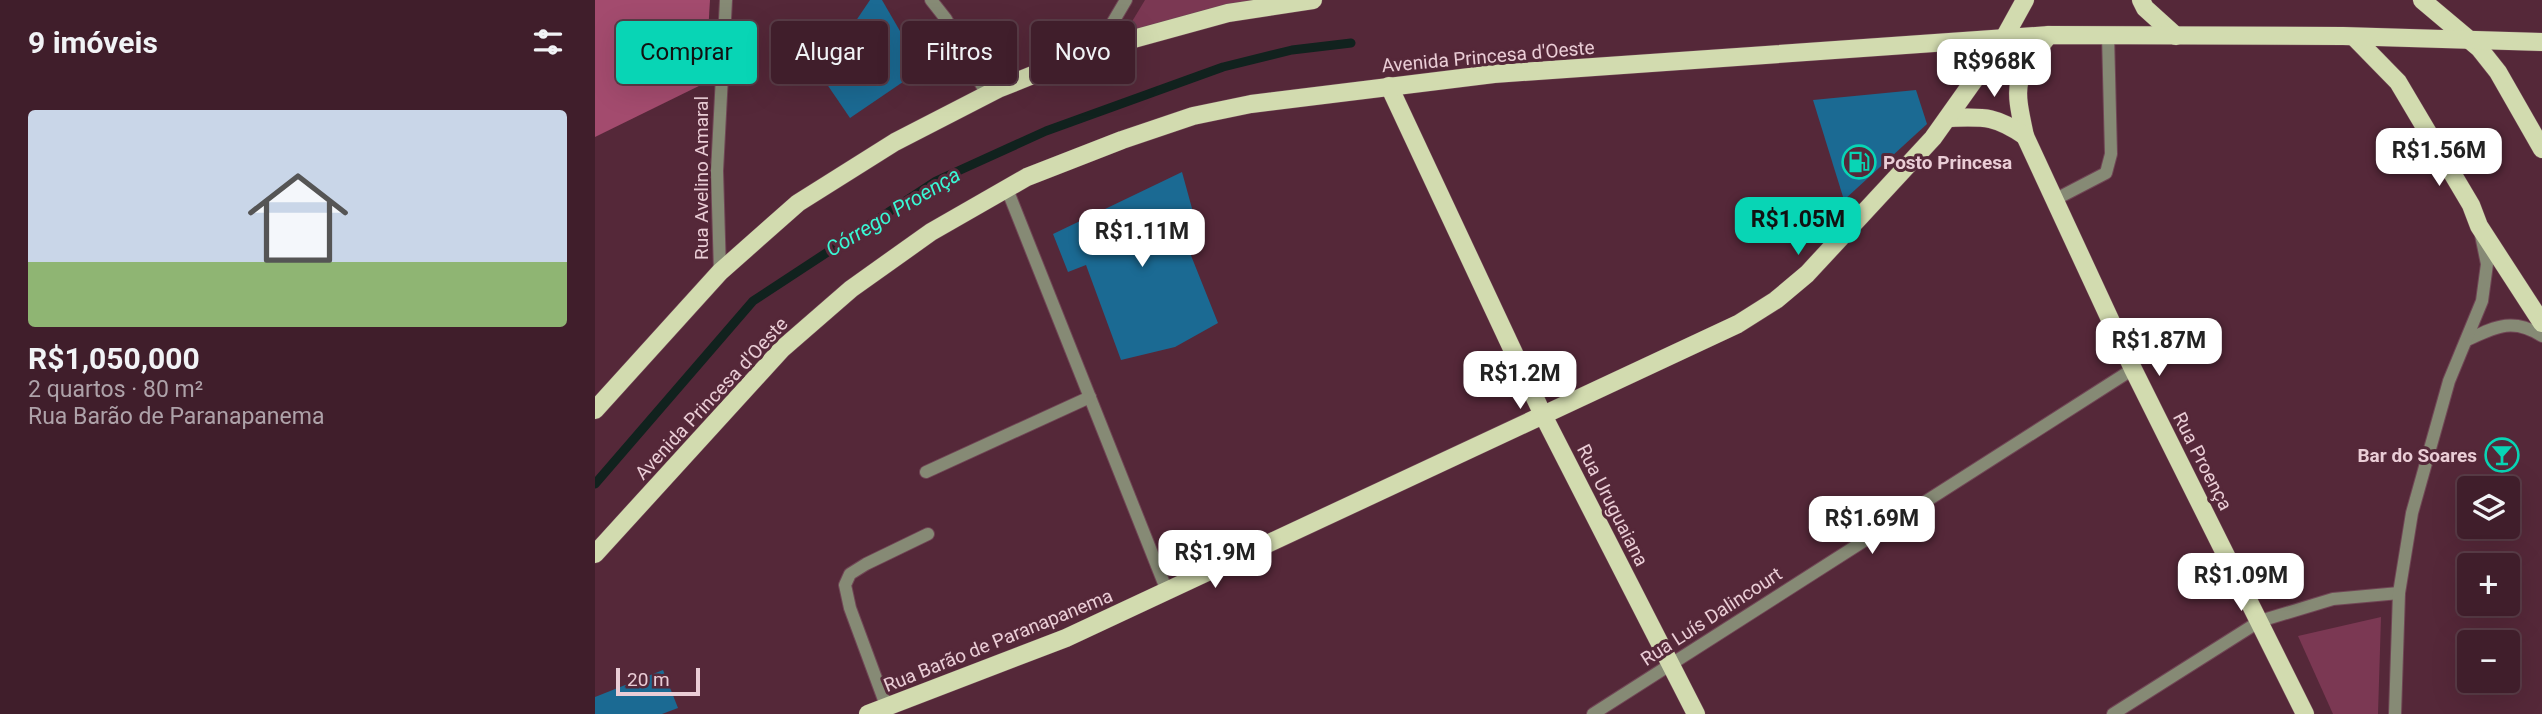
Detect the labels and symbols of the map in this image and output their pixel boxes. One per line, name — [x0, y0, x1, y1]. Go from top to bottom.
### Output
street label: Avenida Princesa d'Oeste — [1381, 36, 1595, 77]
pin: R$968K — [1937, 40, 2051, 99]
street label: Rua Avelino Amaral — [690, 96, 713, 260]
pin: R$1.56M — [2374, 128, 2504, 188]
fuel station icon: Posto Princesa — [1840, 143, 1878, 181]
place label: Posto Princesa — [1883, 151, 2012, 174]
water label: Córrego Proença — [821, 162, 965, 262]
pin: R$1.05M — [1733, 198, 1863, 257]
pin: R$1.11M — [1077, 210, 1207, 269]
street label: Avenida Princesa d'Oeste — [630, 312, 793, 484]
pin: R$1.87M — [2094, 318, 2224, 378]
pin: R$1.2M — [1463, 352, 1577, 411]
street label: Rua Proença — [2168, 408, 2237, 514]
bar icon: Bar do Soares — [2483, 436, 2521, 474]
street label: Rua Uruguaiana — [1572, 440, 1653, 570]
place label: Bar do Soares — [2357, 444, 2477, 467]
pin: R$1.69M — [1807, 496, 1937, 556]
pin: R$1.9M — [1158, 530, 1272, 590]
pin: R$1.09M — [2176, 554, 2306, 613]
street label: Rua Luís Dalincourt — [1636, 562, 1786, 671]
street label: Rua Barão de Paranapanema — [880, 584, 1116, 697]
scale bar — [616, 665, 700, 697]

